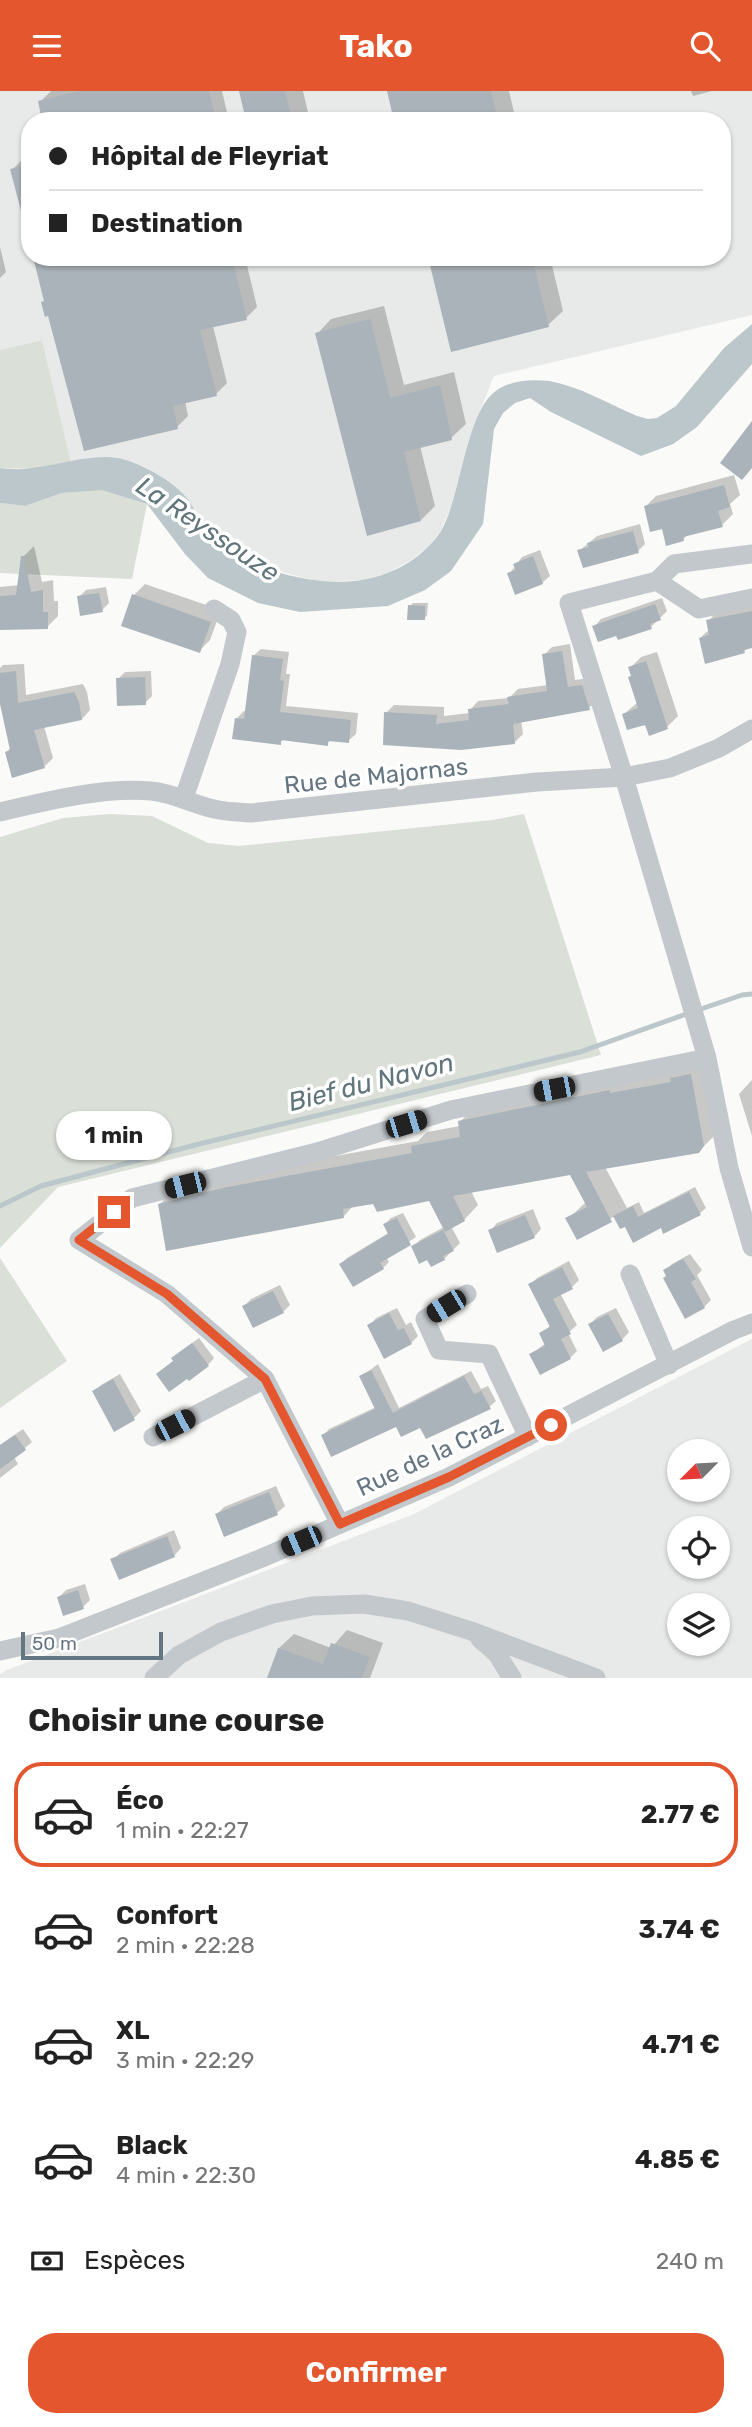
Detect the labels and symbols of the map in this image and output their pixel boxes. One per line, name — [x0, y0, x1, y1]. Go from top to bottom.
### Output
water label: La Reyssouze — [130, 470, 285, 589]
street label: Rue de Majornas — [283, 752, 469, 800]
water label: Bief du Navon — [285, 1047, 457, 1118]
car — [532, 1075, 577, 1103]
car — [383, 1108, 430, 1140]
callout: 1 min — [56, 1111, 172, 1159]
car — [163, 1170, 208, 1200]
route end — [98, 1196, 130, 1228]
car — [423, 1286, 470, 1326]
car — [152, 1406, 199, 1444]
route start — [535, 1409, 567, 1441]
street label: Rue de la Craz — [352, 1410, 508, 1502]
north arrow — [667, 1439, 730, 1501]
car — [278, 1523, 325, 1559]
scale bar — [21, 1629, 163, 1661]

